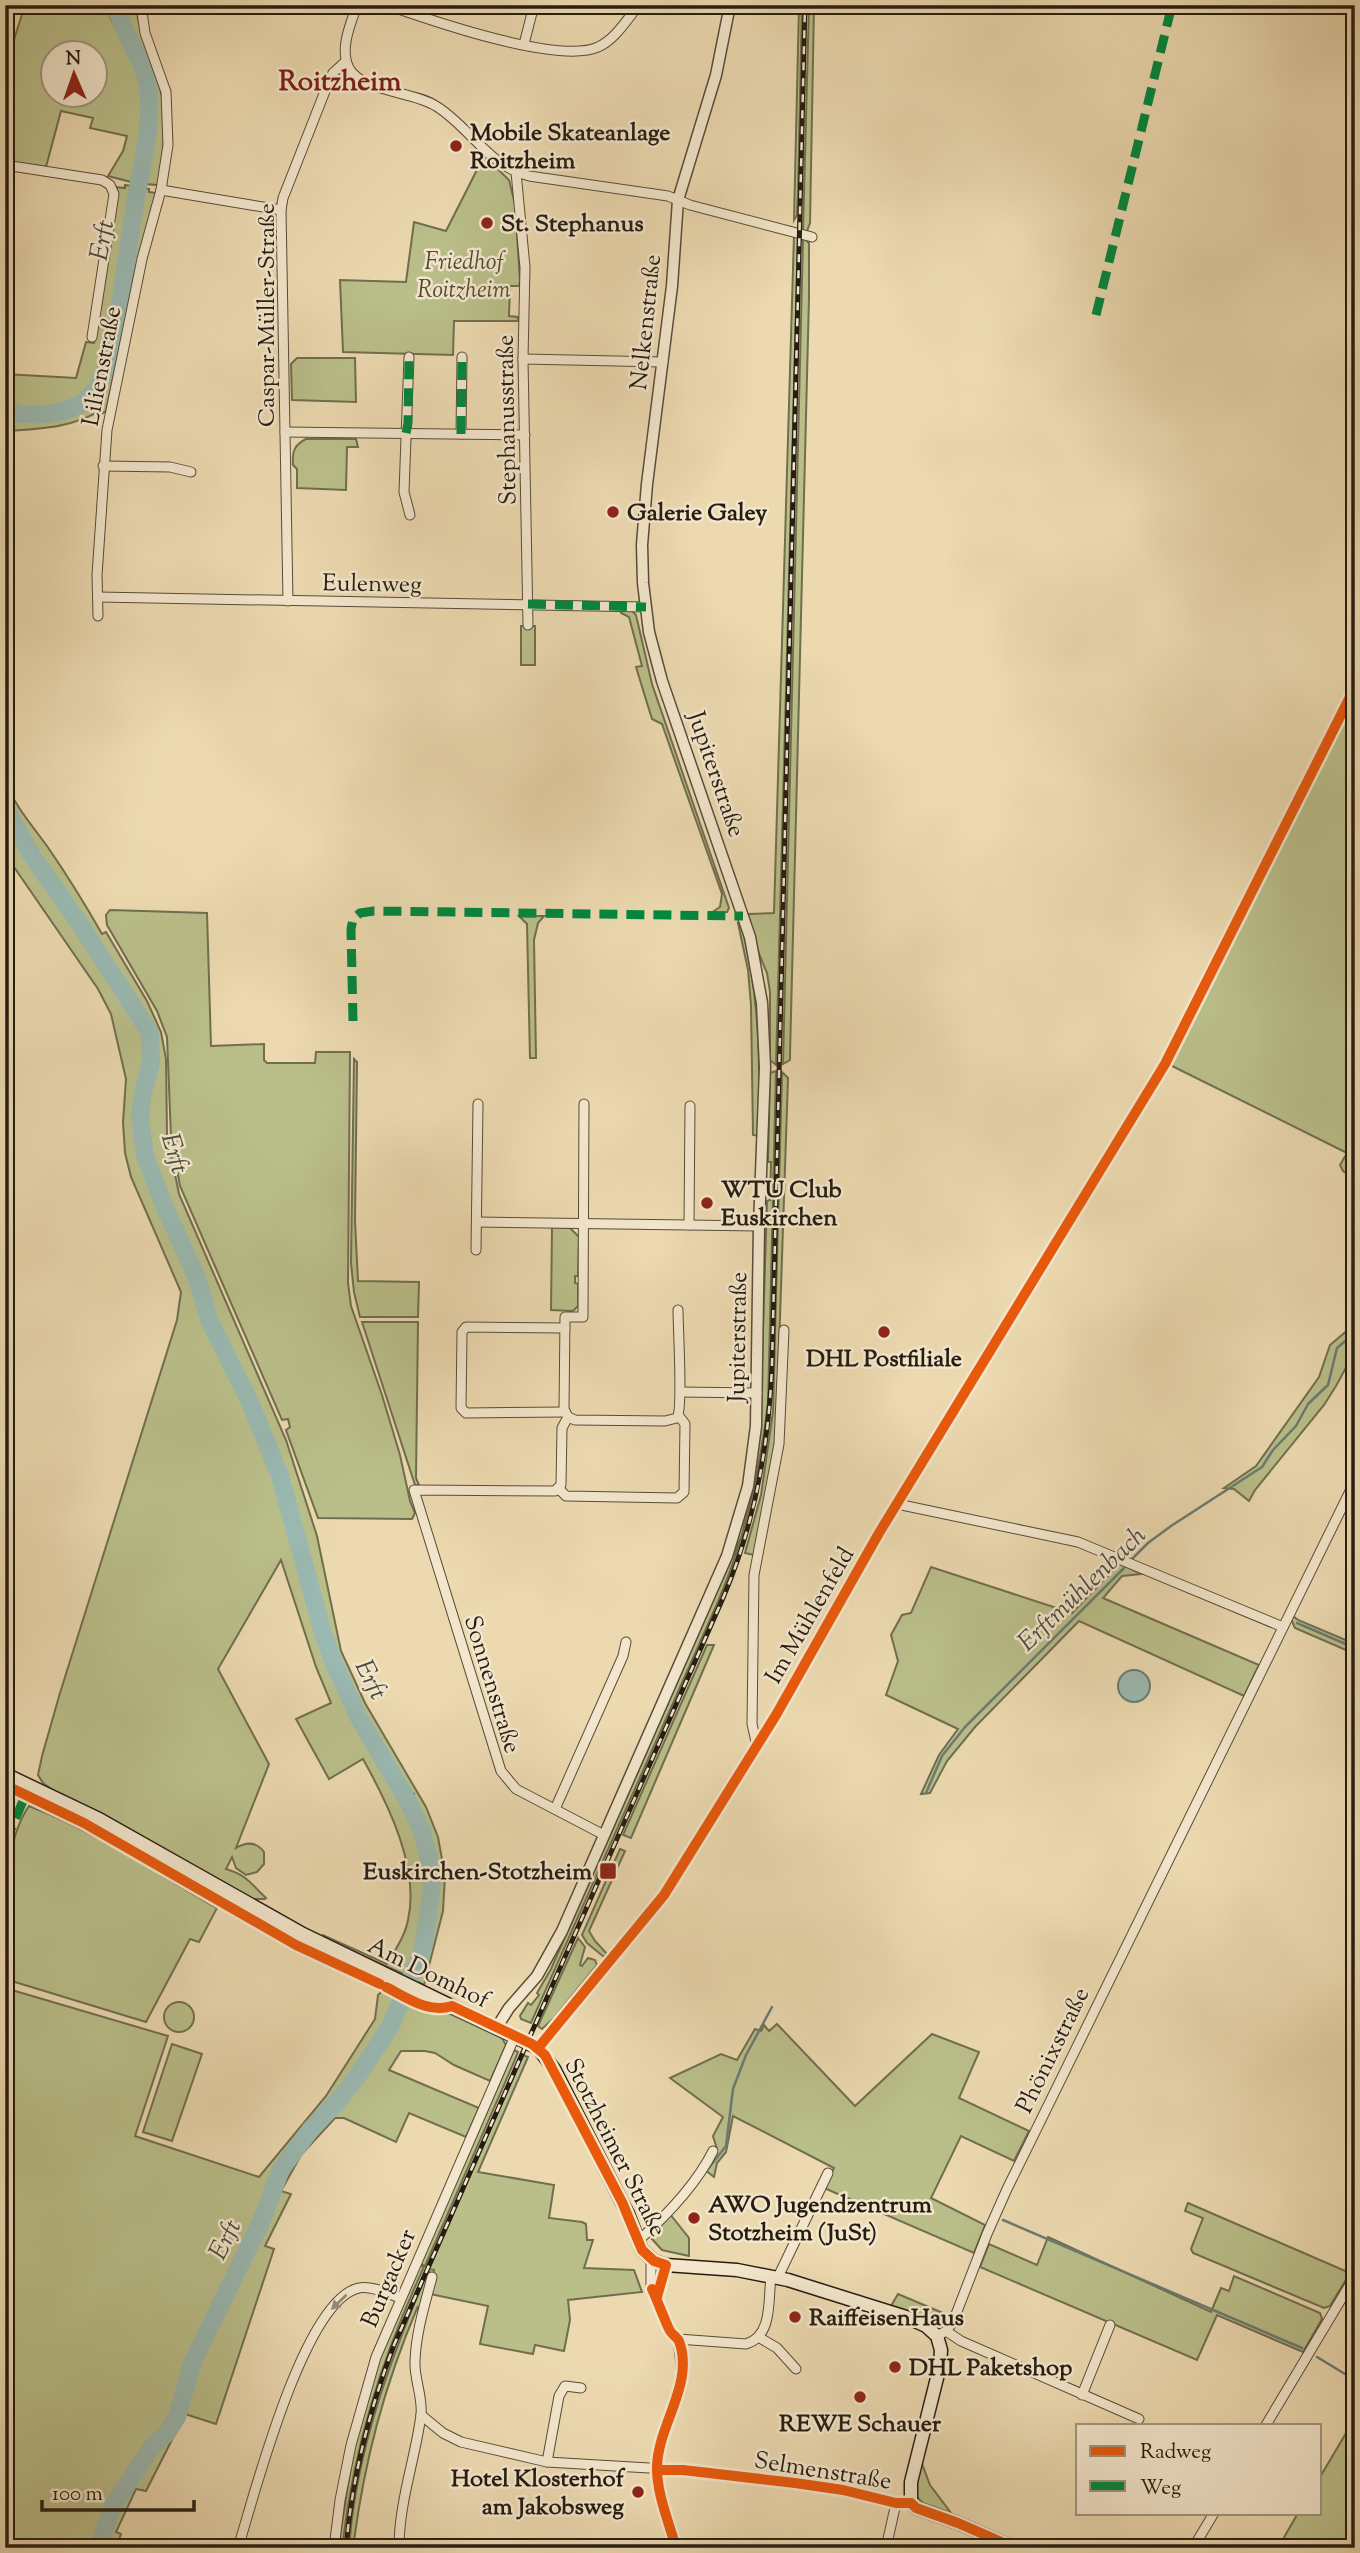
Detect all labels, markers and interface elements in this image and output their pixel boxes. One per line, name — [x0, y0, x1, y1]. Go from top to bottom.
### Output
north arrow — [38, 38, 108, 108]
text: N — [65, 46, 82, 73]
district label: Roitzheim — [279, 63, 402, 103]
place label: Mobile Skateanlage Roitzheim — [470, 117, 670, 179]
marker: Mobile Skateanlage Roitzheim — [448, 138, 464, 154]
street label: Caspar-Müller-Straße — [251, 203, 285, 427]
place label: St. Stephanus — [501, 208, 644, 242]
marker: St. Stephanus — [479, 215, 495, 231]
water label: Erft — [82, 217, 125, 264]
park label: Friedhof Roitzheim — [417, 246, 511, 308]
street label: Nelkenstraße — [623, 253, 671, 392]
street label: Lilienstraße — [75, 303, 131, 429]
street label: Stephanusstraße — [490, 334, 526, 506]
place label: Galerie Galey — [627, 497, 767, 531]
marker: Galerie Galey — [605, 504, 621, 520]
street label: Eulenweg — [322, 567, 422, 603]
street label: Jupiterstraße — [677, 705, 752, 842]
water label: Erft — [150, 1129, 197, 1179]
place label: WTU Club Euskirchen — [721, 1174, 842, 1236]
marker: WTU Club Euskirchen — [699, 1195, 715, 1211]
street label: Jupiterstraße — [721, 1271, 757, 1405]
marker: DHL Postfiliale — [876, 1324, 892, 1340]
place label: DHL Postfiliale — [806, 1343, 962, 1377]
water label: Erftmühlenbach — [1010, 1518, 1156, 1661]
street label: Im Mühlenfeld — [758, 1541, 864, 1691]
street label: Sonnenstraße — [454, 1611, 528, 1758]
water label: Erft — [344, 1653, 396, 1707]
place label: Euskirchen-Stotzheim — [363, 1856, 592, 1890]
marker: Euskirchen-Stotzheim — [598, 1861, 618, 1881]
street label: Am Domhof — [361, 1930, 496, 2019]
street label: Phönixstraße — [1009, 1982, 1099, 2120]
street label: Stotzheimer Straße — [555, 2053, 674, 2243]
place label: AWO Jugendzentrum Stotzheim (JuSt) — [708, 2189, 932, 2251]
marker: AWO Jugendzentrum Stotzheim (JuSt) — [686, 2210, 702, 2226]
water label: Erft — [201, 2213, 252, 2267]
street label: Burgacker — [354, 2224, 426, 2333]
one-way arrow — [330, 2294, 347, 2311]
place label: RaiffeisenHaus — [809, 2302, 964, 2336]
marker: RaiffeisenHaus — [787, 2309, 803, 2325]
place label: DHL Paketshop — [909, 2352, 1072, 2386]
marker: DHL Paketshop — [887, 2359, 903, 2375]
marker: REWE Schauer — [852, 2389, 868, 2405]
place label: REWE Schauer — [779, 2408, 942, 2442]
legend — [1076, 2424, 1322, 2514]
text: Radweg — [1140, 2438, 1211, 2468]
street label: Selmenstraße — [752, 2444, 894, 2500]
place label: Hotel Klosterhof am Jakobsweg — [451, 2463, 626, 2525]
scale bar — [42, 2469, 194, 2513]
text: Weg — [1140, 2474, 1181, 2504]
text: 100 m — [52, 2480, 103, 2510]
marker: Hotel Klosterhof am Jakobsweg — [630, 2484, 646, 2500]

